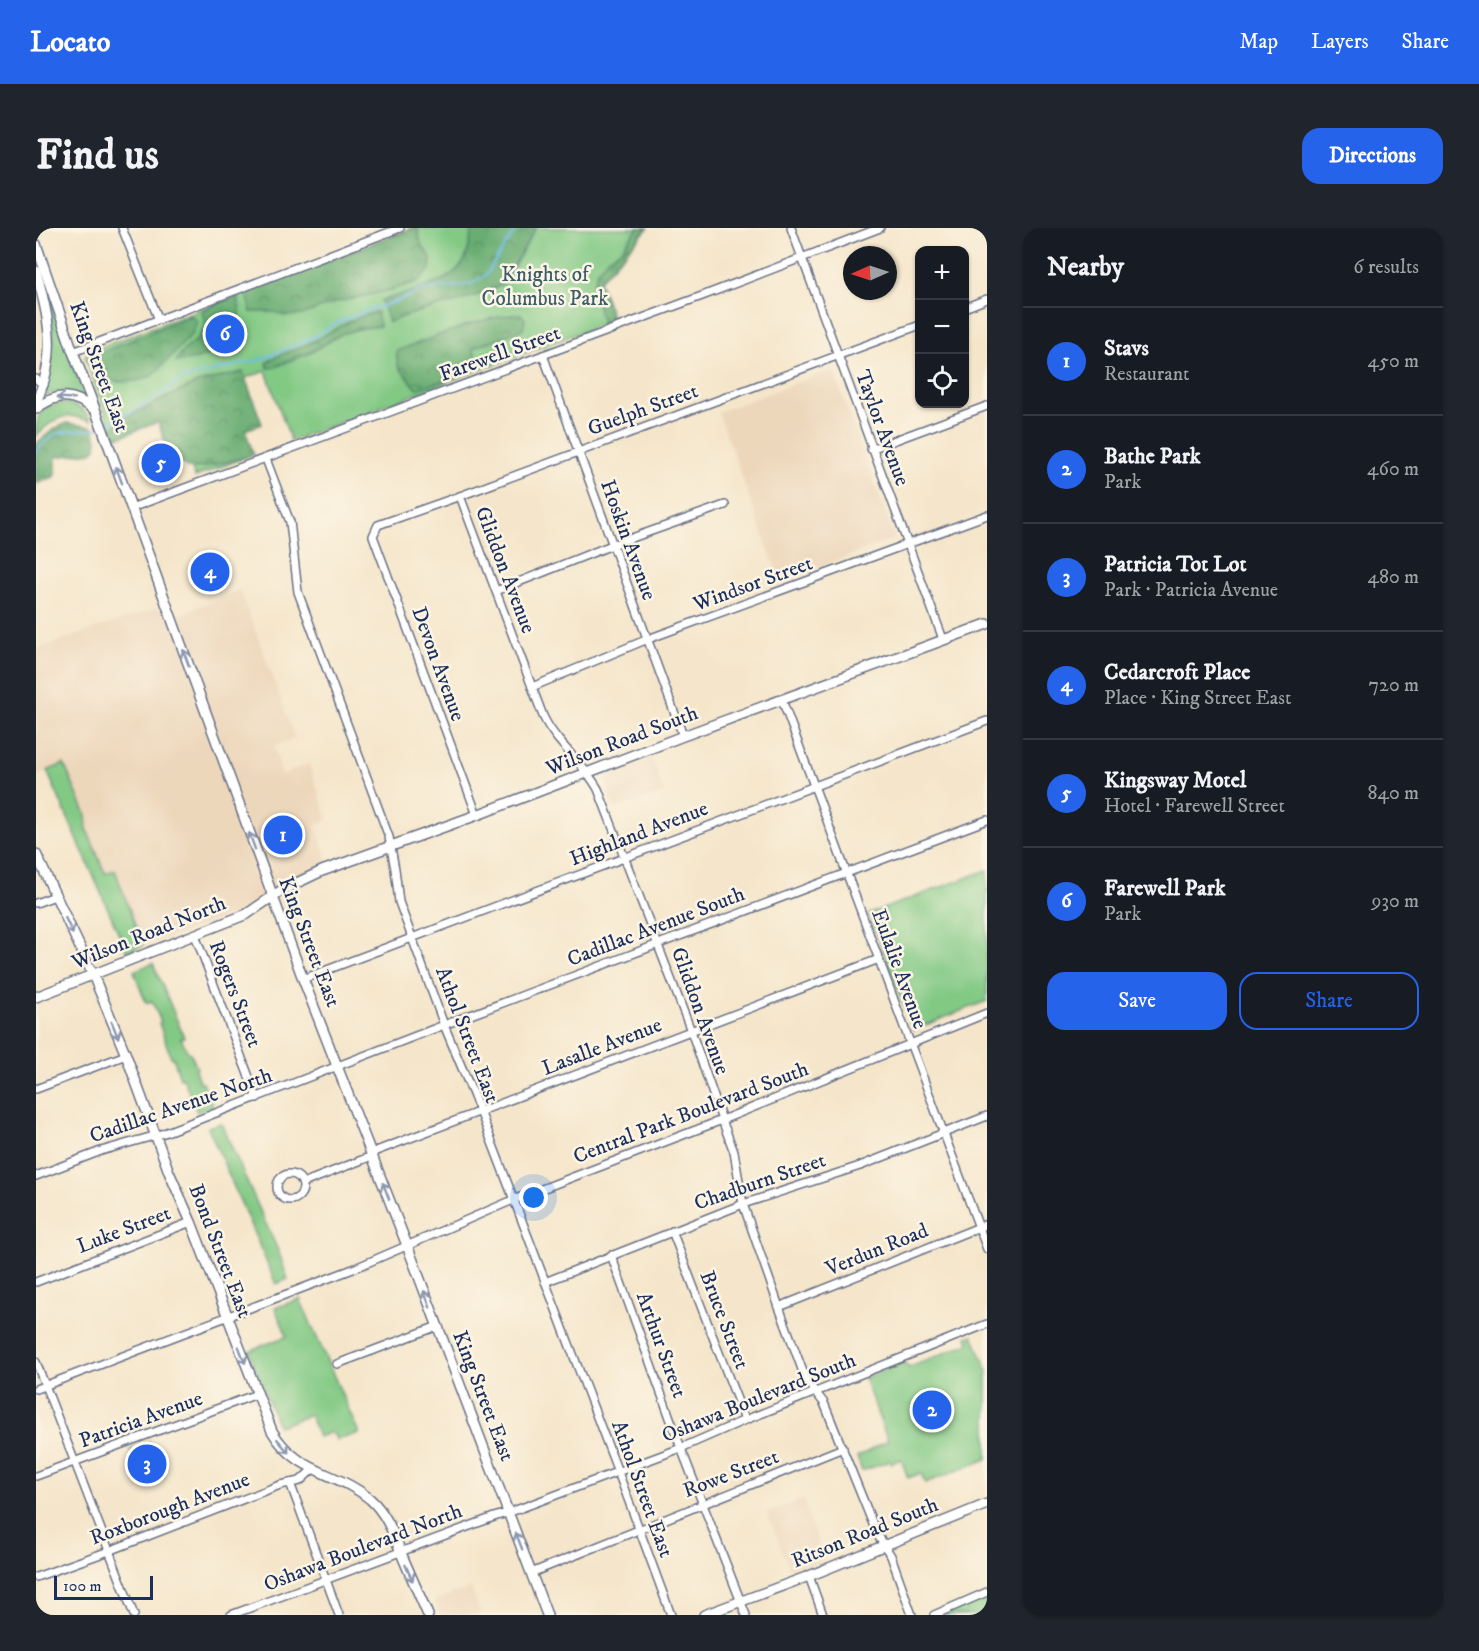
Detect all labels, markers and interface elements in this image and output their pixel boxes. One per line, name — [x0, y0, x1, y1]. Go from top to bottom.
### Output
text: Locato — [30, 25, 110, 60]
text: Map — [1239, 29, 1278, 55]
text: Layers — [1311, 29, 1369, 55]
text: Share — [1402, 29, 1449, 55]
button: Directions — [1302, 128, 1443, 184]
text: Find us — [36, 130, 159, 182]
north arrow — [843, 246, 897, 300]
map controls — [915, 246, 969, 408]
button: + — [915, 246, 969, 300]
text: Nearby — [1047, 251, 1124, 284]
text: 6 results — [1353, 255, 1419, 280]
park label: Knights of Columbus Park — [482, 262, 609, 312]
street label: King Street East — [63, 298, 135, 436]
button: − — [915, 300, 969, 354]
pin: 6 — [206, 312, 244, 356]
street label: Farewell Street — [436, 320, 564, 388]
text: Stavs — [1104, 335, 1149, 362]
text: 1 — [1063, 349, 1070, 374]
text: 450 m — [1368, 349, 1419, 374]
button: locate — [915, 354, 969, 408]
text: Restaurant — [1104, 362, 1189, 387]
street label: Taylor Avenue — [849, 366, 915, 490]
street label: Guelph Street — [584, 378, 702, 442]
one-way arrow — [56, 393, 76, 404]
pin: 5 — [142, 440, 180, 486]
text: Bathe Park — [1104, 443, 1201, 470]
text: 2 — [1062, 457, 1071, 482]
text: 460 m — [1367, 457, 1419, 482]
one-way arrow — [113, 466, 124, 485]
text: Park — [1104, 470, 1141, 495]
street label: Hoskin Avenue — [594, 476, 662, 604]
street label: Gliddon Avenue — [469, 503, 541, 637]
pin: 4 — [190, 550, 230, 594]
street label: Windsor Street — [689, 550, 817, 618]
text: Patricia Tot Lot — [1104, 551, 1247, 578]
text: 3 — [1063, 565, 1070, 590]
text: 480 m — [1367, 565, 1419, 590]
text: Park · Patricia Avenue — [1104, 578, 1278, 603]
street label: Devon Avenue — [405, 603, 471, 725]
one-way arrow — [179, 649, 190, 668]
text: Cedarcroft Place — [1104, 659, 1250, 686]
text: 4 — [1061, 673, 1072, 698]
text: 720 m — [1369, 673, 1419, 698]
text: Place · King Street East — [1104, 686, 1291, 711]
street label: Wilson Road South — [541, 700, 702, 782]
text: Kingsway Motel — [1104, 767, 1246, 794]
text: 5 — [1062, 781, 1071, 806]
text: 840 m — [1367, 781, 1419, 806]
text: Hotel · Farewell Street — [1104, 794, 1285, 819]
street label: Highland Avenue — [566, 796, 712, 872]
pin: 1 — [264, 812, 302, 858]
one-way arrow — [246, 832, 257, 851]
street label: King Street East — [272, 873, 346, 1011]
text: Farewell Park — [1104, 875, 1226, 902]
street label: Cadillac Avenue South — [564, 881, 748, 973]
text: 6 — [1061, 889, 1072, 914]
text: 930 m — [1371, 889, 1419, 914]
street label: Wilson Road North — [67, 890, 230, 976]
text: Park — [1104, 902, 1141, 927]
street label: Eulalie Avenue — [865, 905, 933, 1033]
one-way arrow — [64, 916, 76, 934]
street label: Rogers Street — [203, 937, 267, 1051]
street label: Gliddon Avenue — [665, 944, 735, 1078]
street label: Athol Street East — [429, 963, 505, 1107]
button: Save — [1047, 972, 1227, 1030]
button: Share — [1239, 972, 1419, 1030]
street label: Lasalle Avenue — [538, 1012, 666, 1082]
one-way arrow — [110, 1020, 121, 1038]
street label: Central Park Boulevard South — [570, 1056, 812, 1170]
street label: Cadillac Avenue North — [86, 1063, 276, 1149]
street label: Chadburn Street — [691, 1147, 829, 1217]
street label: Bond Street East — [183, 1180, 258, 1322]
one-way arrow — [380, 1182, 391, 1201]
your location — [519, 1183, 548, 1212]
street label: Luke Street — [73, 1200, 175, 1260]
street label: Verdun Road — [821, 1217, 933, 1283]
street label: Bruce Street — [693, 1267, 755, 1373]
street label: Arthur Street — [630, 1288, 692, 1402]
one-way arrow — [421, 1291, 432, 1309]
street label: King Street East — [446, 1327, 520, 1465]
one-way arrow — [237, 1345, 248, 1364]
street label: Oshawa Boulevard South — [658, 1347, 860, 1449]
street label: Patricia Avenue — [76, 1386, 207, 1454]
pin: 2 — [912, 1388, 952, 1432]
street label: Athol Street East — [605, 1417, 679, 1561]
one-way arrow — [276, 1438, 290, 1453]
pin: 3 — [128, 1442, 166, 1486]
street label: Rowe Street — [679, 1444, 783, 1504]
street label: Roxborough Avenue — [87, 1467, 254, 1551]
street label: Ritson Road South — [788, 1492, 942, 1574]
street label: Oshawa Boulevard North — [260, 1498, 466, 1598]
one-way arrow — [512, 1532, 523, 1551]
one-way arrow — [404, 1563, 416, 1581]
scale bar — [54, 1573, 153, 1600]
text: 100 m — [63, 1576, 102, 1596]

